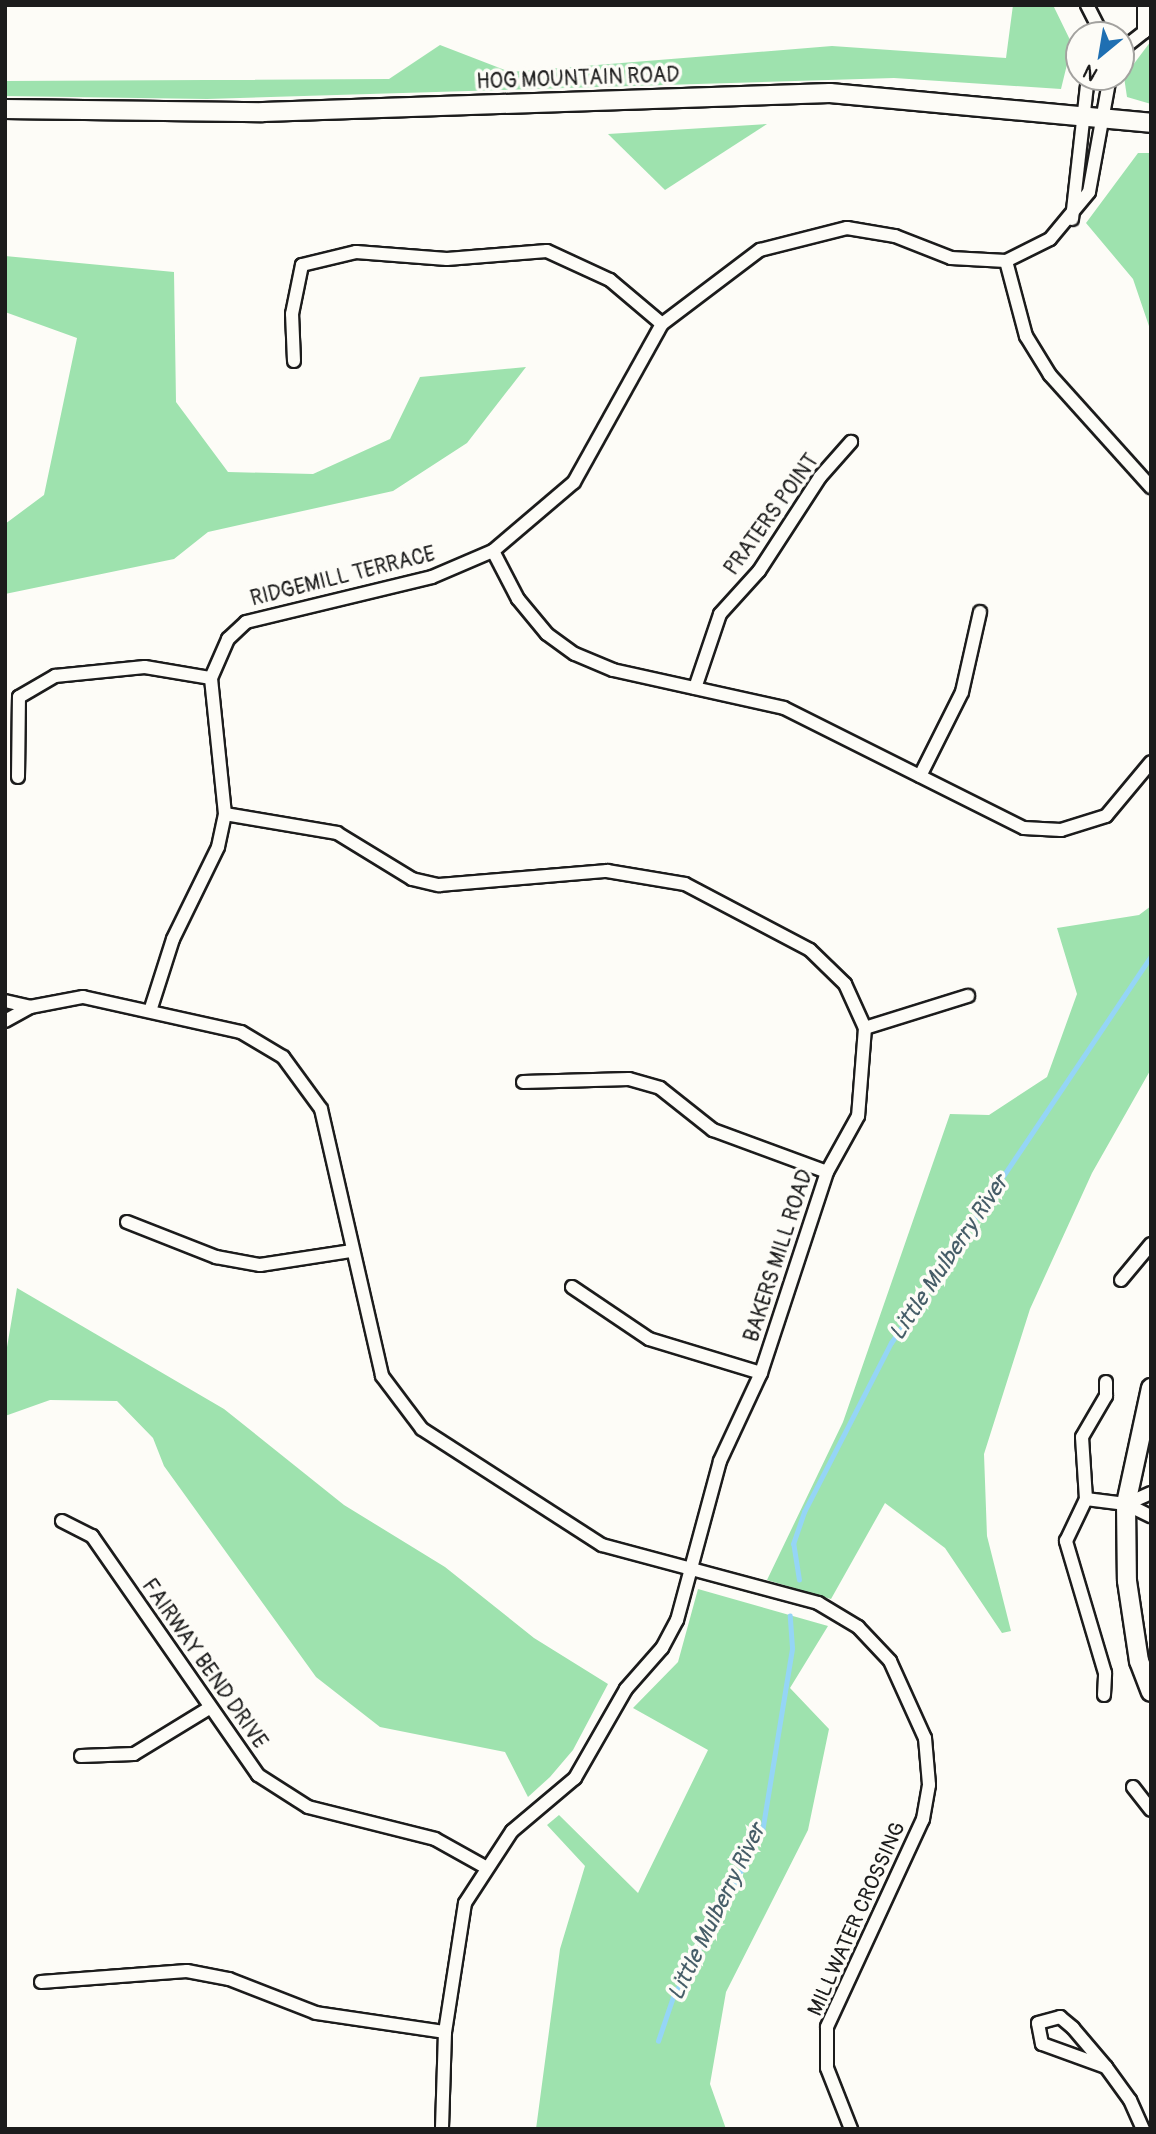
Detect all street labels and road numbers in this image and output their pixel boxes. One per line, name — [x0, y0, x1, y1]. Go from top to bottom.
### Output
street label: HOG MOUNTAIN ROAD — [476, 63, 680, 95]
street label: PRATERS POINT — [720, 449, 824, 581]
street label: RIDGEMILL TERRACE — [248, 542, 438, 612]
street label: BAKERS MILL ROAD — [739, 1167, 819, 1345]
street label: FAIRWAY BEND DRIVE — [136, 1574, 272, 1754]
street label: MILLWATER CROSSING — [803, 1818, 911, 2020]

